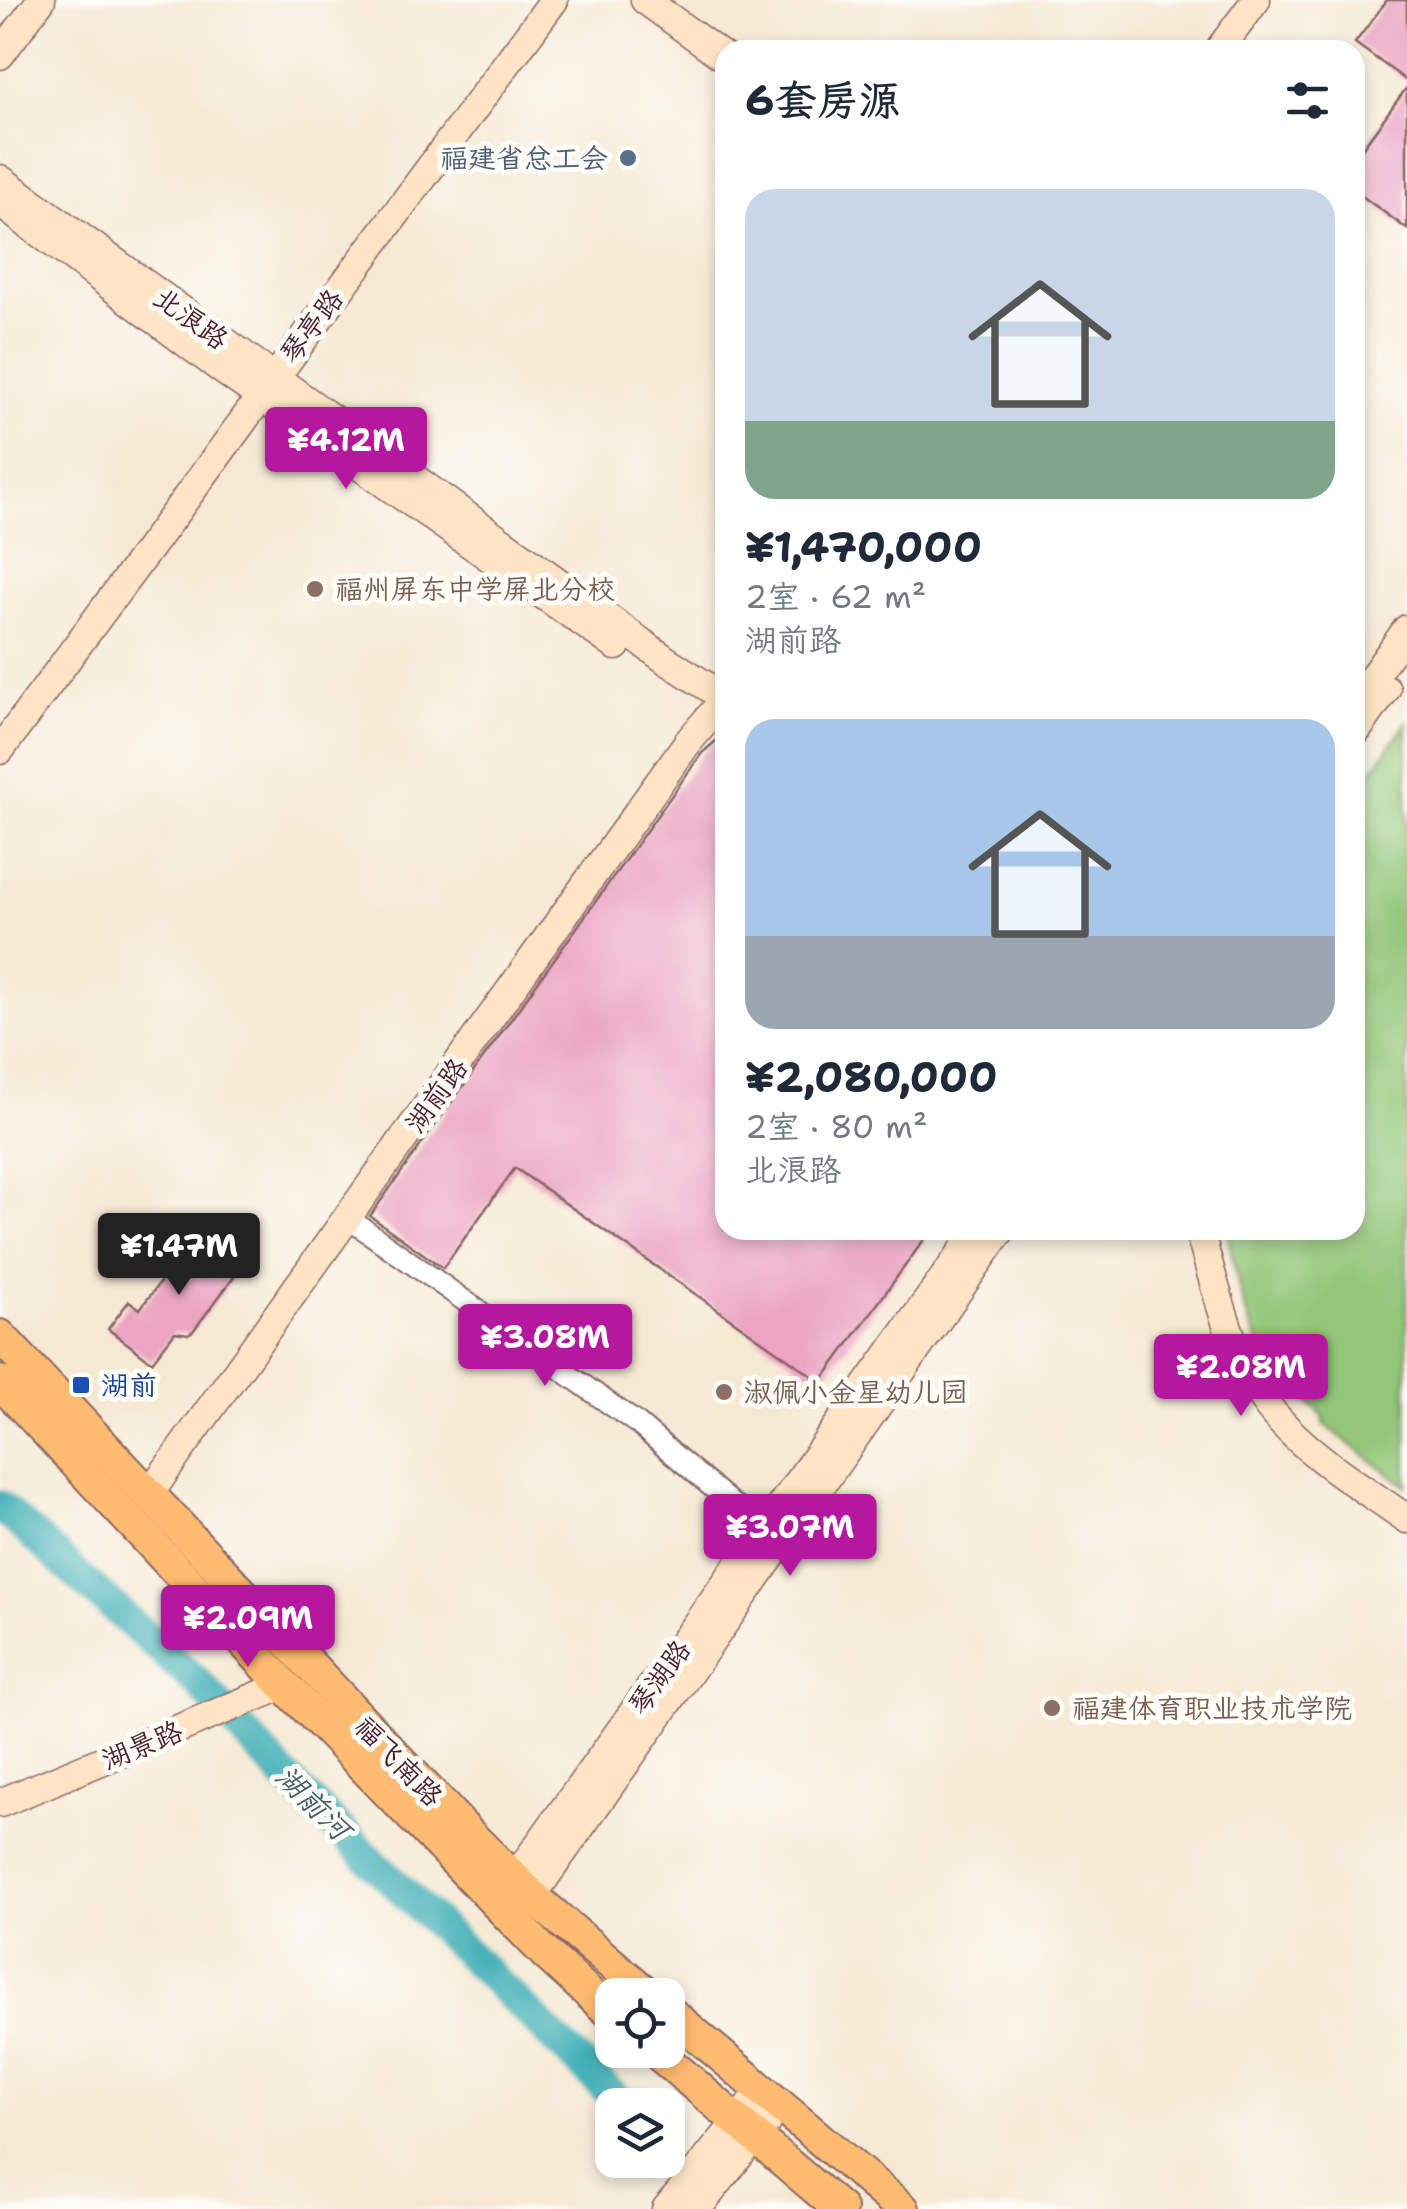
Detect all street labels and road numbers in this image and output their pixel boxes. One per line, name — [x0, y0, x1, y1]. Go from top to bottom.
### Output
street label: 北浪路 — [146, 278, 236, 358]
street label: 琴亭路 — [271, 281, 351, 371]
street label: 湖前路 — [396, 1050, 476, 1140]
street label: 琴湖路 — [619, 1632, 699, 1722]
street label: 福飞南路 — [346, 1708, 452, 1814]
street label: 湖景路 — [96, 1712, 188, 1778]

